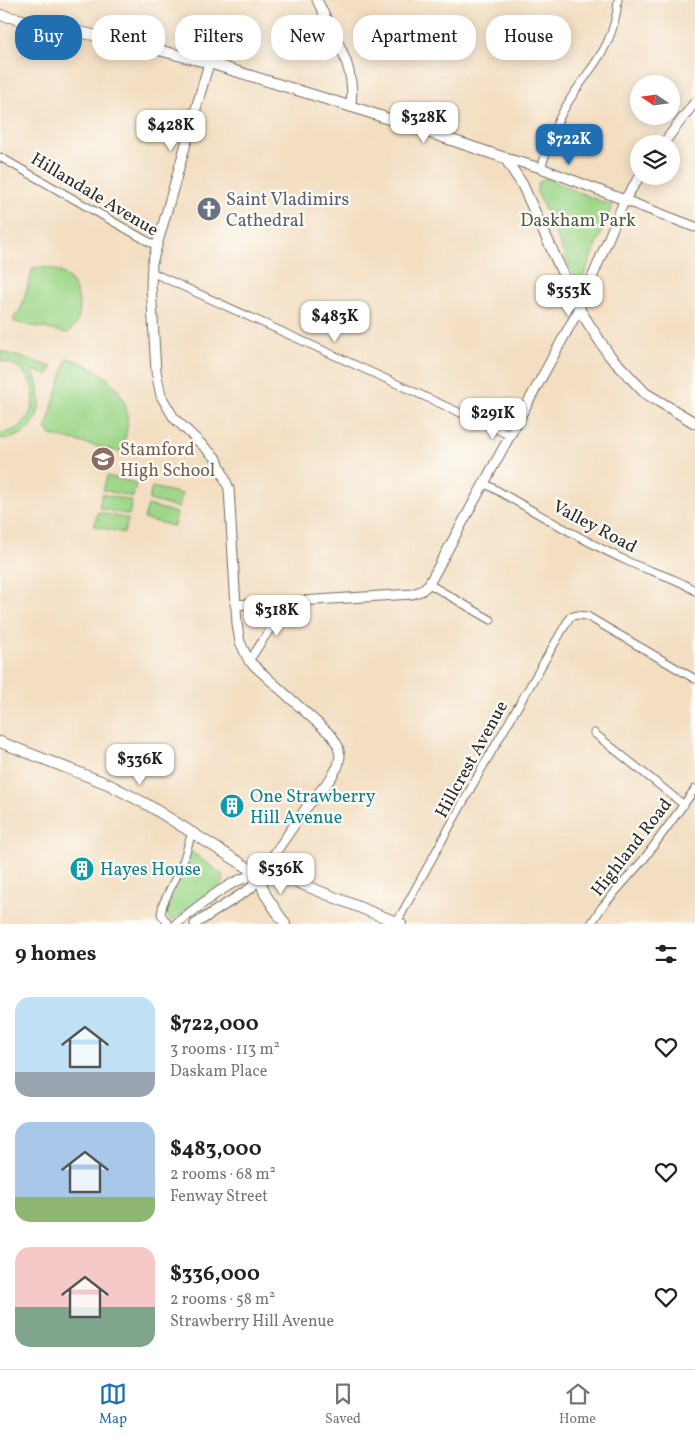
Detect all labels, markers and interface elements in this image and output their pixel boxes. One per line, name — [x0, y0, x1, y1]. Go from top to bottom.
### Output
chip: Buy — [15, 15, 82, 60]
chip: Rent — [92, 15, 165, 60]
chip: Filters — [175, 15, 261, 60]
chip: New — [271, 15, 343, 60]
chip: Apartment — [353, 15, 476, 60]
chip: House — [486, 15, 571, 60]
north arrow — [630, 75, 680, 125]
map controls — [630, 75, 680, 185]
pin: $328K — [389, 102, 459, 144]
text: $328K — [401, 107, 447, 129]
pin: $428K — [136, 110, 206, 152]
text: $428K — [147, 115, 195, 137]
pin: $722K — [534, 124, 604, 166]
text: $722K — [547, 129, 591, 151]
button: layers — [630, 135, 680, 185]
street label: Hillandale Avenue — [26, 147, 163, 243]
place label: Saint Vladimirs Cathedral — [226, 188, 349, 234]
church icon: Saint Vladimirs Cathedral — [196, 196, 222, 222]
park label: Daskham Park — [520, 209, 636, 234]
pin: $353K — [534, 274, 604, 317]
text: $353K — [547, 280, 591, 302]
pin: $483K — [300, 300, 370, 343]
text: $483K — [312, 306, 358, 328]
pin: $291K — [458, 398, 528, 440]
text: $291K — [471, 403, 515, 425]
place label: Stamford High School — [120, 438, 215, 484]
school or university icon: Stamford High School — [90, 446, 116, 472]
street label: Valley Road — [548, 495, 641, 560]
pin: $318K — [242, 594, 312, 637]
text: $318K — [255, 600, 299, 622]
street label: Hillcrest Avenue — [430, 697, 515, 823]
pin: $336K — [105, 744, 175, 786]
text: $336K — [117, 749, 163, 771]
place label: One Strawberry Hill Avenue — [250, 785, 376, 831]
building icon: One Strawberry Hill Avenue — [219, 793, 245, 819]
street label: Highland Road — [586, 794, 678, 902]
pin: $536K — [246, 852, 316, 895]
building icon: Hayes House — [69, 856, 95, 882]
place label: Hayes House — [100, 858, 201, 883]
text: $536K — [258, 858, 304, 880]
text: 9 homes — [15, 940, 96, 969]
icon: filters — [652, 940, 680, 968]
text: $722,000 — [170, 1010, 259, 1039]
icon: home — [55, 1017, 115, 1077]
icon: heart — [652, 1033, 680, 1061]
text: 3 rooms · 113 m² — [170, 1039, 280, 1061]
text: Daskam Place — [170, 1061, 267, 1083]
text: $483,000 — [170, 1135, 262, 1164]
icon: home — [55, 1142, 115, 1202]
icon: heart — [652, 1158, 680, 1186]
text: 2 rooms · 68 m² — [170, 1164, 276, 1186]
text: Fenway Street — [170, 1186, 268, 1208]
text: $336,000 — [170, 1260, 260, 1289]
icon: home — [55, 1267, 115, 1327]
icon: heart — [652, 1283, 680, 1311]
text: 2 rooms · 58 m² — [170, 1289, 275, 1311]
text: Strawberry Hill Avenue — [170, 1311, 334, 1333]
tab: Map — [99, 1380, 127, 1429]
tab: Saved — [325, 1380, 361, 1429]
tab: Home — [559, 1380, 596, 1429]

